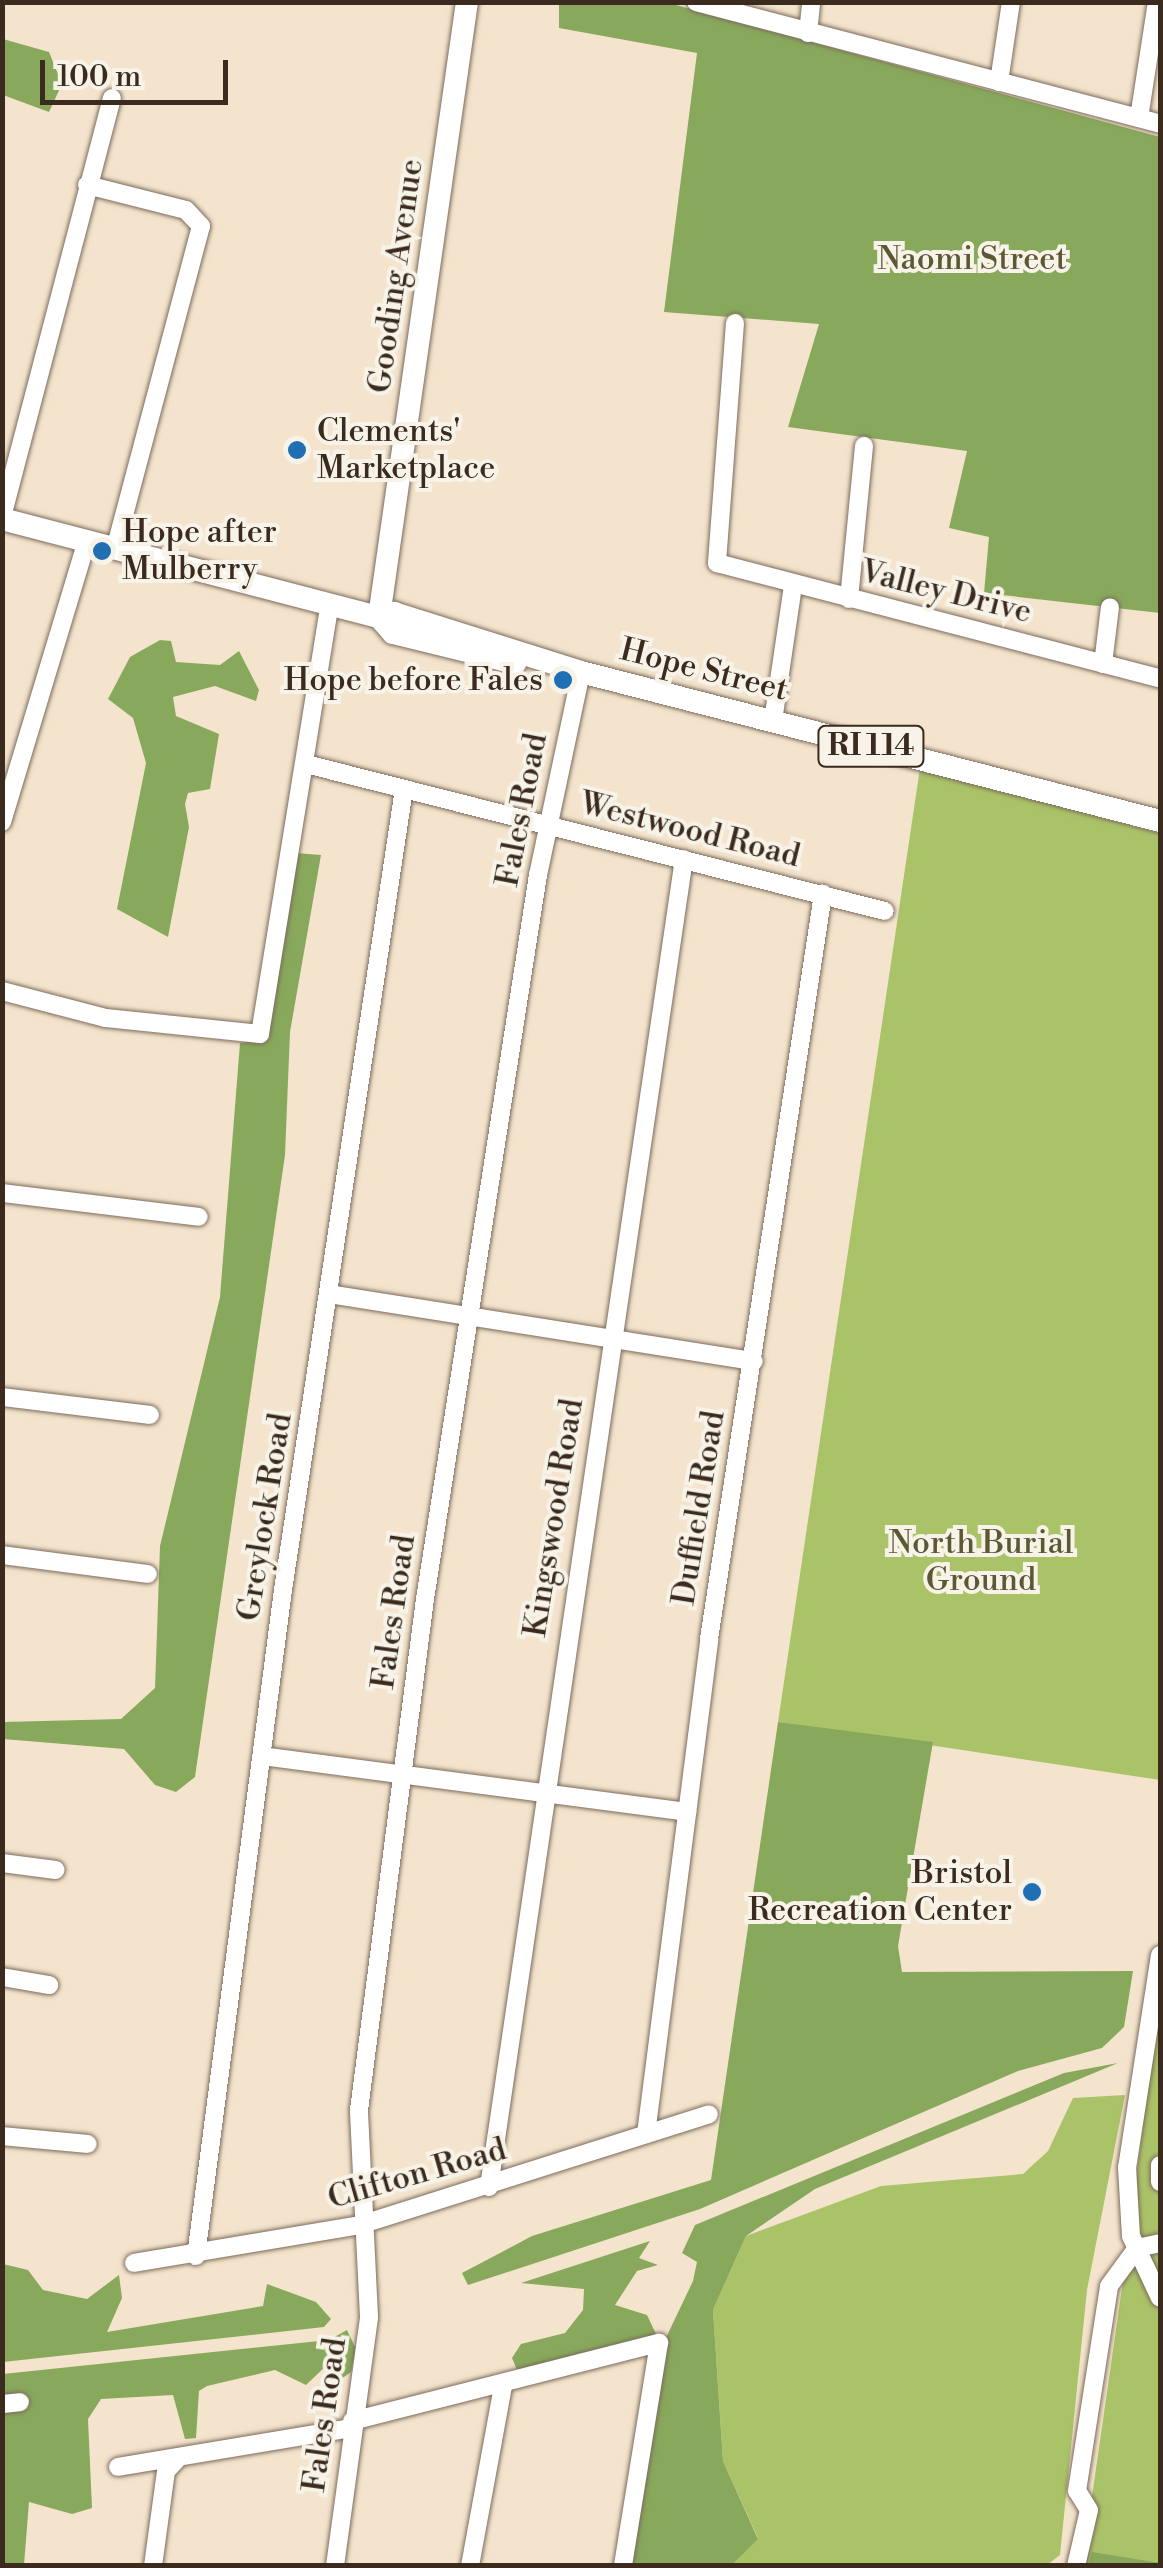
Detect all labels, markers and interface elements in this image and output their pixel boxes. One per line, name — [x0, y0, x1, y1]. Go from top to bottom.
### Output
scale bar — [45, 40, 232, 102]
text: 100 m — [57, 58, 141, 96]
street label: Gooding Avenue — [361, 156, 431, 396]
park label: Naomi Street — [877, 240, 1067, 278]
place label: Clements' Marketplace — [317, 413, 495, 488]
marker: Clements' Marketplace — [286, 439, 308, 461]
place label: Hope after Mulberry — [122, 514, 277, 589]
marker: Hope after Mulberry — [91, 540, 113, 562]
street label: Valley Drive — [856, 552, 1036, 632]
street label: Hope Street — [616, 631, 792, 709]
place label: Hope before Fales — [284, 661, 543, 699]
marker: Hope before Fales — [552, 669, 574, 691]
road number: RI 114 — [816, 721, 926, 771]
street label: Fales Road — [488, 730, 556, 890]
street label: Westwood Road — [576, 784, 804, 876]
street label: Kingswood Road — [516, 1396, 592, 1640]
street label: Duffield Road — [665, 1408, 733, 1608]
street label: Greylock Road — [230, 1410, 300, 1624]
park label: North Burial Ground — [889, 1525, 1073, 1600]
street label: Fales Road — [364, 1532, 424, 1692]
place label: Bristol Recreation Center — [748, 1855, 1012, 1930]
marker: Bristol Recreation Center — [1021, 1881, 1043, 1903]
street label: Clifton Road — [323, 2130, 511, 2218]
street label: Fales Road — [295, 2335, 355, 2495]

